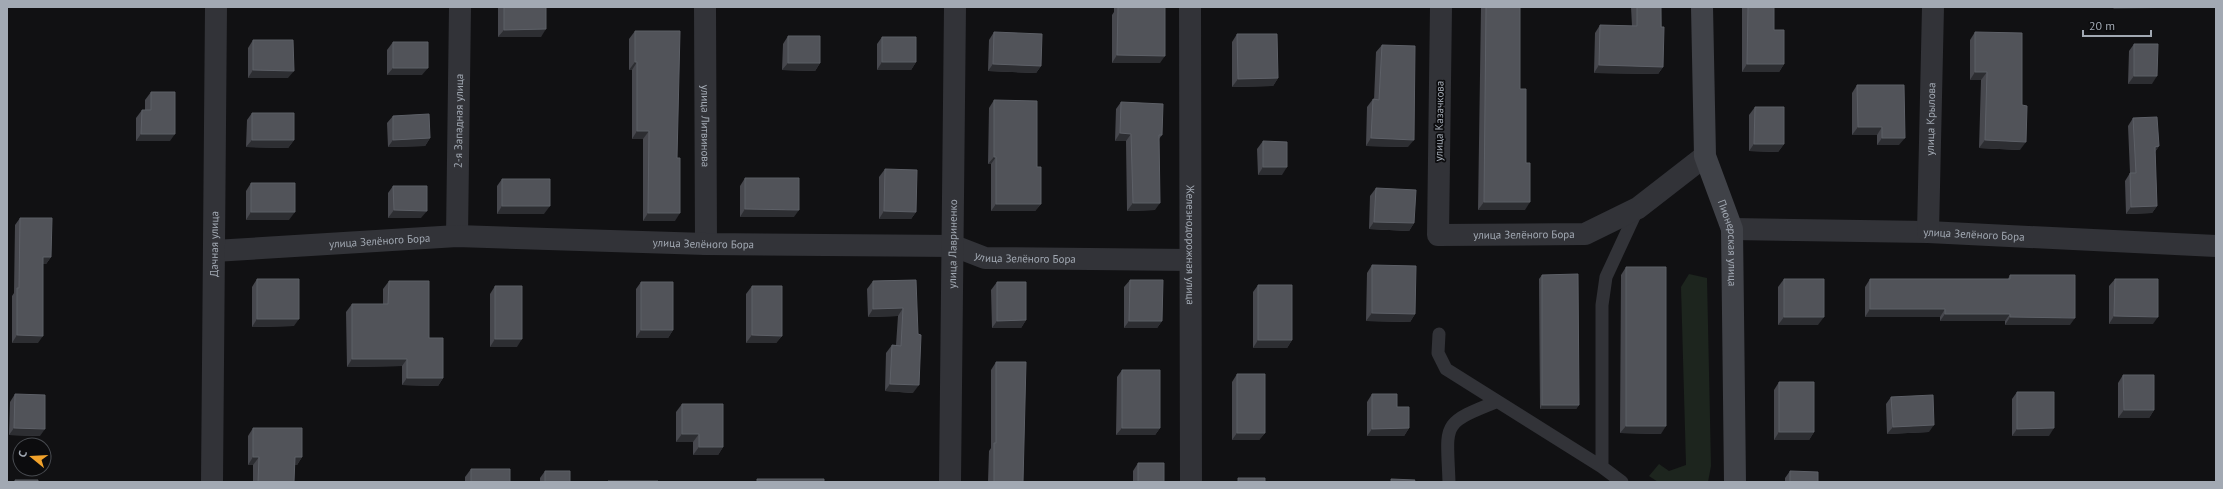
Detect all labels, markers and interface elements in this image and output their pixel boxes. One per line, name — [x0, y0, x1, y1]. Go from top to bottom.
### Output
scale bar — [2083, 12, 2151, 38]
text: 20 m — [2089, 18, 2115, 33]
street label: 2-я Западная улица — [451, 74, 466, 168]
street label: улица Казачкова — [1431, 80, 1447, 162]
street label: улица Крылова — [1923, 82, 1938, 156]
street label: улица Литвинова — [698, 85, 713, 167]
street label: Железнодорожная улица — [1183, 184, 1198, 305]
street label: Пионерская улица — [1715, 197, 1740, 287]
street label: улица Лавриненко — [945, 199, 960, 289]
street label: Дачная улица — [207, 211, 221, 277]
street label: улица Зелёного Бора — [1923, 225, 2025, 244]
street label: улица Зелёного Бора — [1473, 227, 1575, 242]
street label: улица Зелёного Бора — [329, 231, 431, 251]
street label: улица Зелёного Бора — [653, 235, 754, 251]
street label: улица Зелёного Бора — [973, 248, 1076, 266]
north arrow — [12, 437, 52, 477]
text: С — [15, 449, 30, 459]

